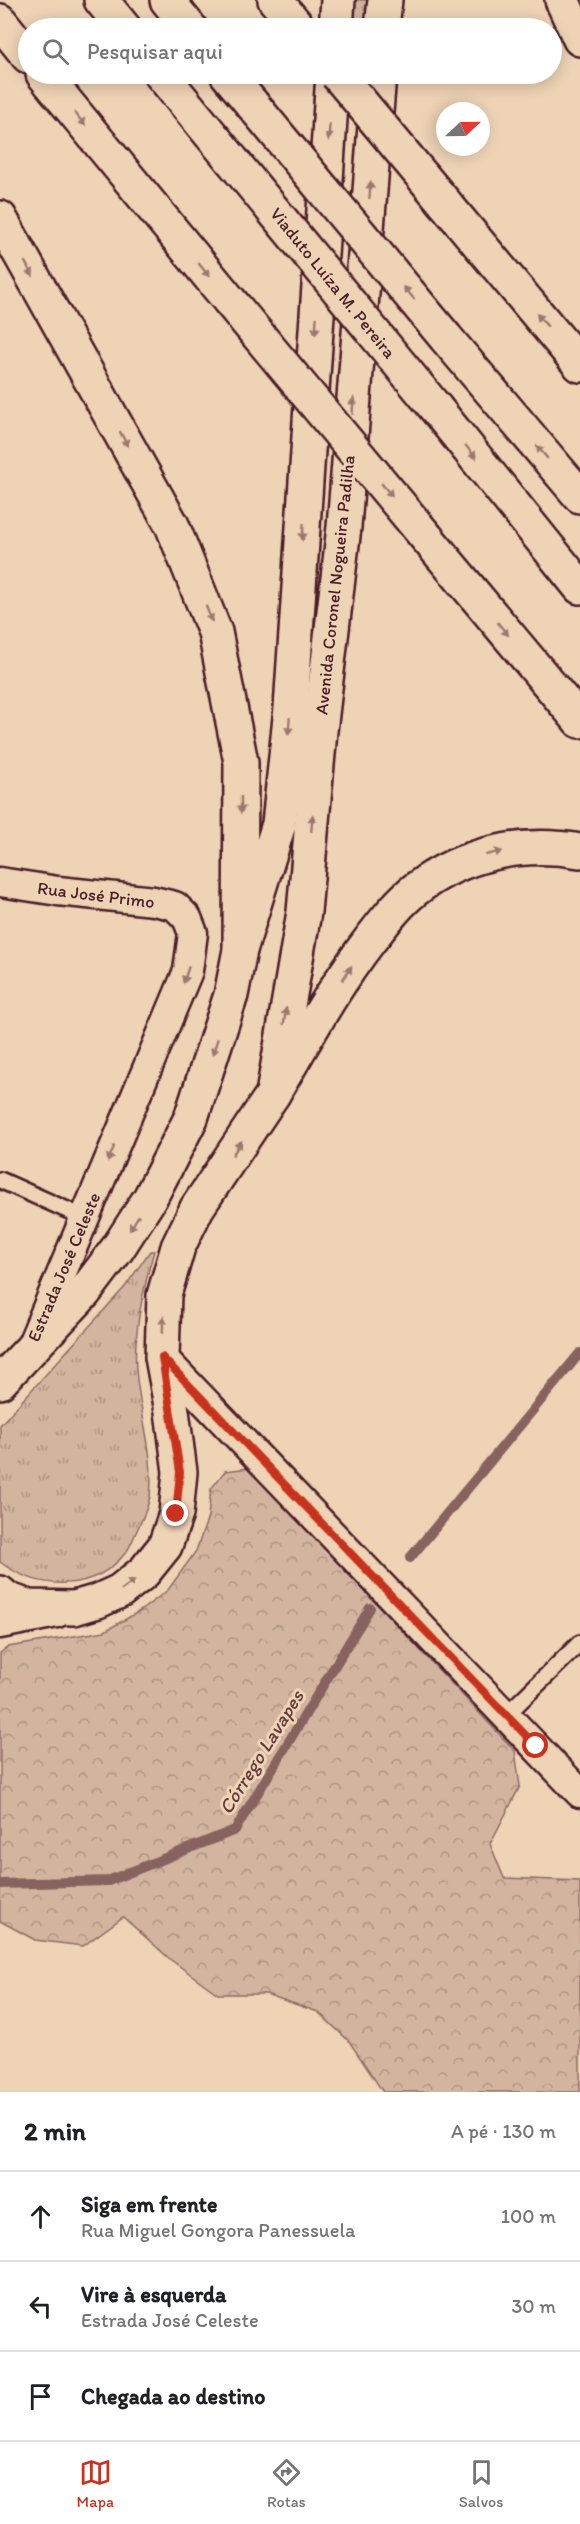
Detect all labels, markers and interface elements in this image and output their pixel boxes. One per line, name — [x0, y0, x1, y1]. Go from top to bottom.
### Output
search box — [18, 18, 562, 84]
icon: search — [39, 35, 72, 68]
text: Pesquisar aqui — [87, 38, 223, 65]
north arrow — [436, 102, 490, 156]
one-way arrow — [73, 111, 86, 126]
one-way arrow — [325, 122, 334, 141]
one-way arrow — [365, 181, 374, 200]
street label: Viaduto Luíza M. Pereira — [265, 203, 401, 363]
one-way arrow — [24, 260, 34, 277]
one-way arrow — [197, 262, 210, 278]
one-way arrow — [402, 285, 415, 301]
one-way arrow — [536, 312, 549, 328]
one-way arrow — [312, 317, 321, 336]
one-way arrow — [349, 396, 358, 415]
one-way arrow — [119, 430, 129, 447]
one-way arrow — [464, 444, 477, 459]
one-way arrow — [536, 445, 549, 460]
street label: Avenida Coronel Nogueira Padilha — [310, 454, 360, 716]
one-way arrow — [380, 483, 392, 498]
one-way arrow — [298, 522, 307, 541]
one-way arrow — [204, 605, 214, 623]
one-way arrow — [496, 621, 509, 636]
one-way arrow — [284, 717, 294, 736]
one-way arrow — [236, 796, 246, 815]
one-way arrow — [307, 813, 317, 832]
one-way arrow — [485, 848, 503, 857]
street label: Rua José Primo — [36, 877, 156, 913]
one-way arrow — [341, 965, 353, 981]
one-way arrow — [181, 966, 191, 984]
one-way arrow — [281, 1006, 290, 1025]
one-way arrow — [210, 1038, 219, 1056]
one-way arrow — [231, 1140, 242, 1156]
one-way arrow — [106, 1146, 116, 1164]
street label: Estrada José Celeste — [23, 1189, 105, 1345]
one-way arrow — [128, 1215, 140, 1231]
one-way arrow — [158, 1315, 167, 1334]
route end — [162, 1500, 188, 1526]
one-way arrow — [120, 1579, 135, 1591]
water label: Córrego Lavapes — [213, 1685, 309, 1818]
route start — [522, 1732, 548, 1758]
text: 2 min — [24, 2115, 86, 2147]
text: A pé · 130 m — [451, 2119, 556, 2143]
text: Siga em frente — [81, 2191, 217, 2218]
icon: ahead — [24, 2200, 57, 2233]
text: 100 m — [501, 2204, 556, 2228]
text: Rua Miguel Gongora Panessuela — [81, 2218, 355, 2242]
text: Vire à esquerda — [81, 2281, 226, 2308]
icon: left — [24, 2290, 57, 2323]
text: 30 m — [511, 2294, 556, 2318]
text: Estrada José Celeste — [81, 2308, 259, 2332]
icon: arrive — [24, 2380, 57, 2413]
text: Chegada ao destino — [81, 2383, 265, 2410]
tab: Mapa — [77, 2456, 114, 2511]
tab: Rotas — [267, 2456, 306, 2511]
tab: Salvos — [459, 2456, 503, 2511]

